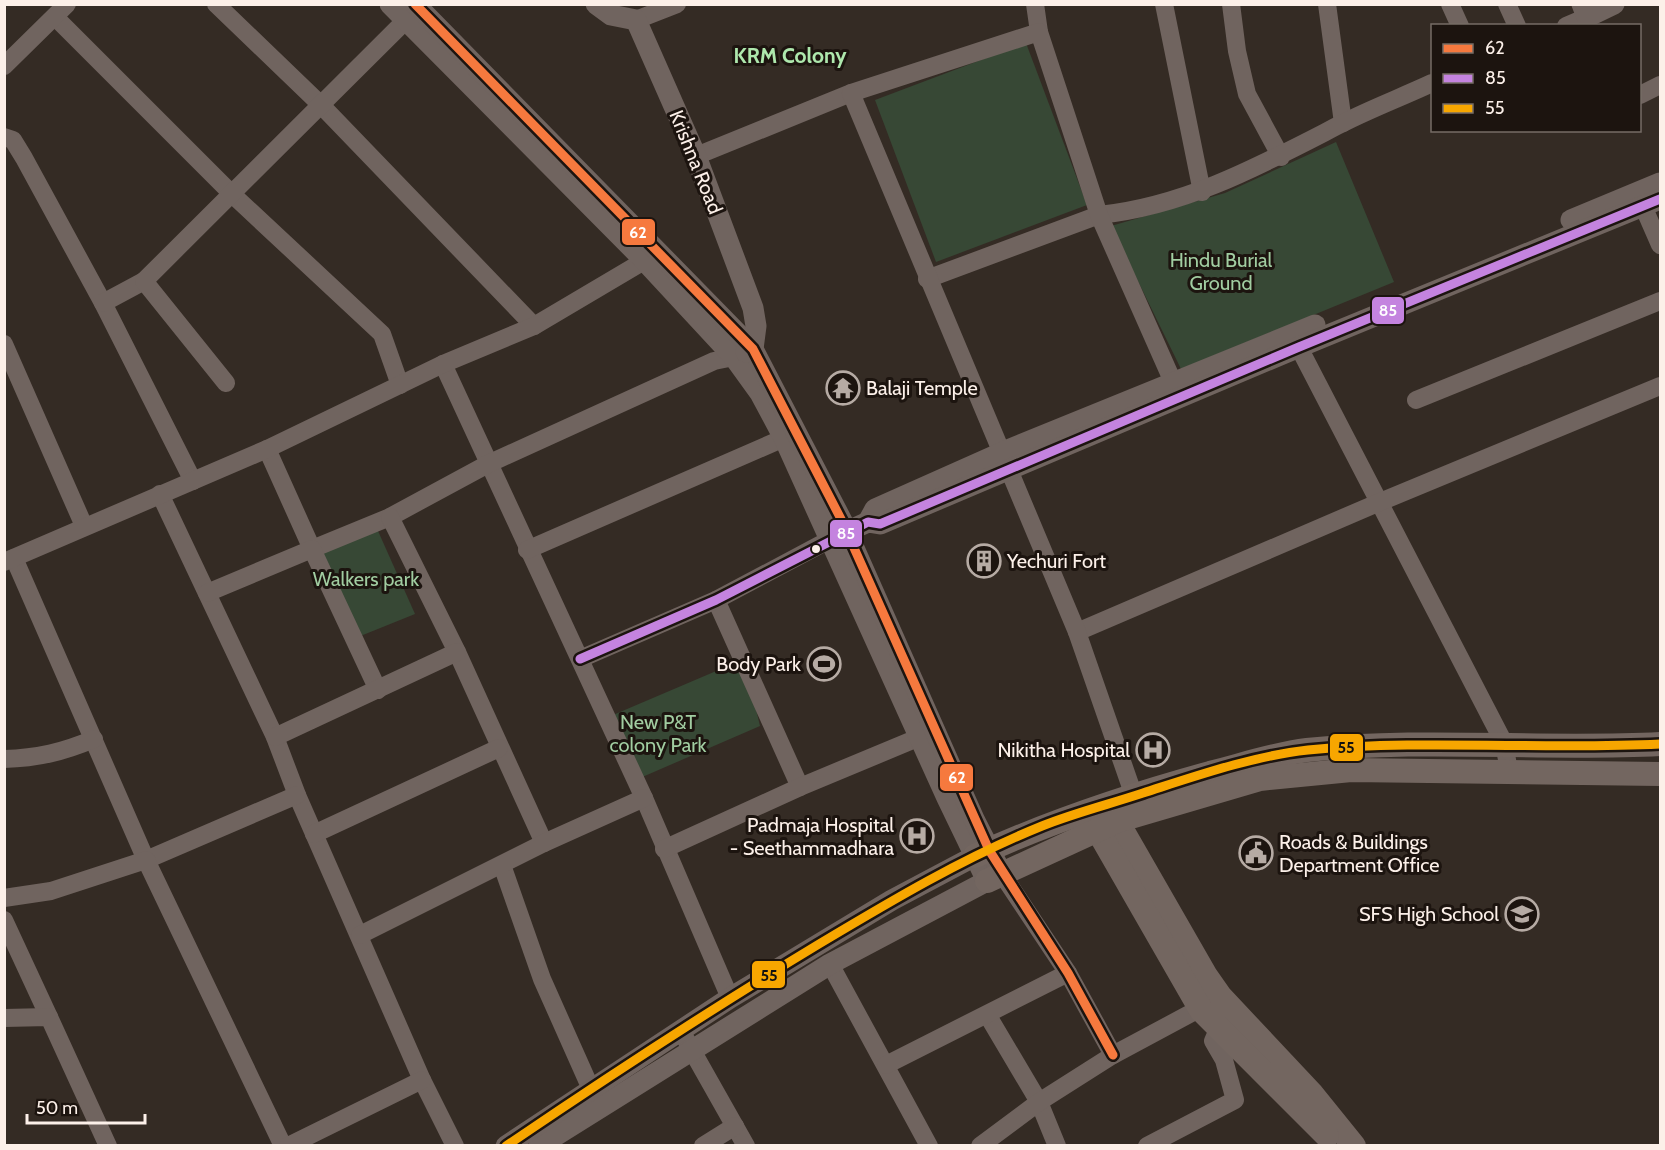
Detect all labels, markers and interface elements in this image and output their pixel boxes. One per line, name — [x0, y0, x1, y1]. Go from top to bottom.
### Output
legend — [1431, 24, 1641, 132]
text: 62 — [1485, 37, 1505, 59]
district label: KRM Colony — [733, 43, 847, 68]
text: 85 — [1485, 67, 1506, 89]
text: 55 — [1485, 97, 1504, 119]
street label: Krishna Road — [664, 107, 728, 217]
line badge: 62 — [621, 218, 656, 246]
text: 62 — [629, 223, 647, 242]
park label: Hindu Burial Ground — [1170, 248, 1273, 295]
line badge: 85 — [1371, 296, 1405, 325]
text: 85 — [1379, 301, 1397, 320]
temple icon: Balaji Temple — [825, 370, 861, 406]
place label: Balaji Temple — [866, 376, 978, 400]
line badge: 85 — [829, 519, 863, 548]
text: 85 — [837, 524, 855, 543]
unlabelled marker — [810, 543, 822, 555]
building icon: Yechuri Fort — [966, 543, 1002, 579]
place label: Yechuri Fort — [1006, 549, 1106, 573]
park label: Walkers park — [313, 567, 419, 591]
sports icon: Body Park — [806, 646, 842, 682]
place label: Body Park — [716, 652, 801, 676]
park label: New P&T colony Park — [609, 710, 707, 757]
hospital icon: Nikitha Hospital — [1135, 732, 1171, 768]
line badge: 55 — [1329, 733, 1364, 762]
place label: Nikitha Hospital — [997, 738, 1130, 762]
text: 55 — [1337, 738, 1355, 757]
line badge: 62 — [939, 763, 974, 792]
text: 62 — [948, 768, 966, 787]
place label: Padmaja Hospital - Seethammadhara — [730, 813, 894, 860]
hospital icon: Padmaja Hospital - Seethammadhara — [899, 818, 935, 854]
place label: Roads & Buildings Department Office — [1279, 830, 1439, 877]
public building icon: Roads & Buildings Department Office — [1238, 835, 1274, 871]
school or university icon: SFS High School — [1504, 896, 1540, 932]
place label: SFS High School — [1359, 902, 1499, 926]
line badge: 55 — [751, 960, 786, 989]
text: 55 — [760, 966, 778, 985]
scale bar — [27, 1087, 146, 1125]
text: 50 m — [36, 1097, 78, 1119]

